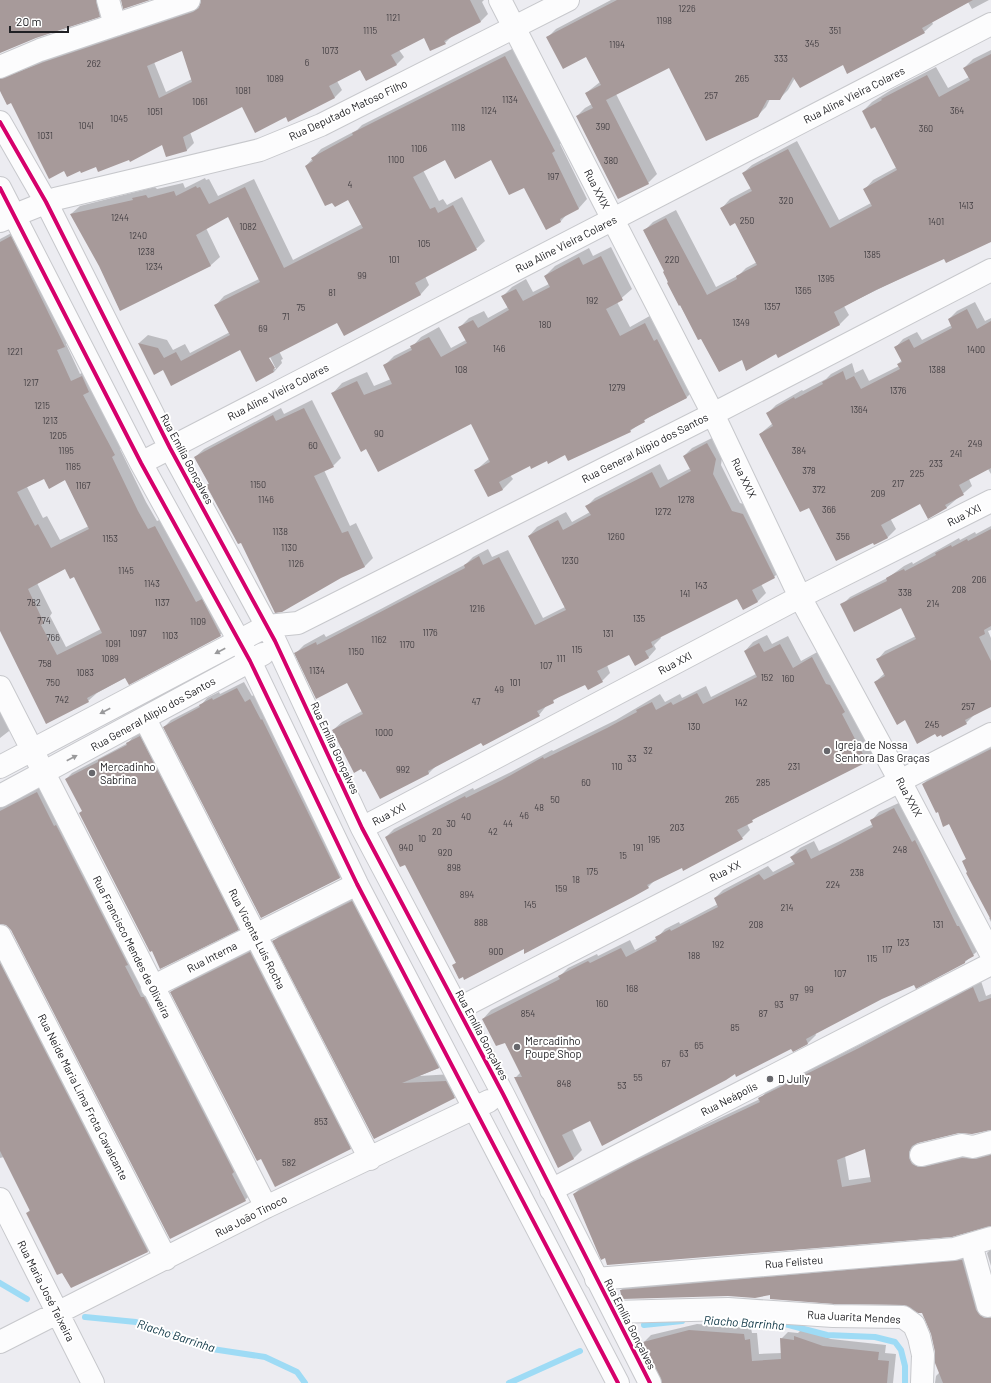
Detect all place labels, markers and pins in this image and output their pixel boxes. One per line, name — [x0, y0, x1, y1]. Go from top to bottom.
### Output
place label: Igreja de Nossa Senhora Das Graças — [835, 738, 930, 764]
marker: Igreja de Nossa Senhora Das Graças — [822, 746, 832, 756]
place label: Mercadinho Sabrina — [100, 760, 156, 786]
marker: Mercadinho Sabrina — [87, 768, 97, 778]
place label: Mercadinho Poupe Shop — [525, 1034, 582, 1060]
marker: Mercadinho Poupe Shop — [512, 1042, 522, 1052]
place label: D Jully — [778, 1072, 809, 1085]
marker: D Jully — [765, 1074, 775, 1084]

